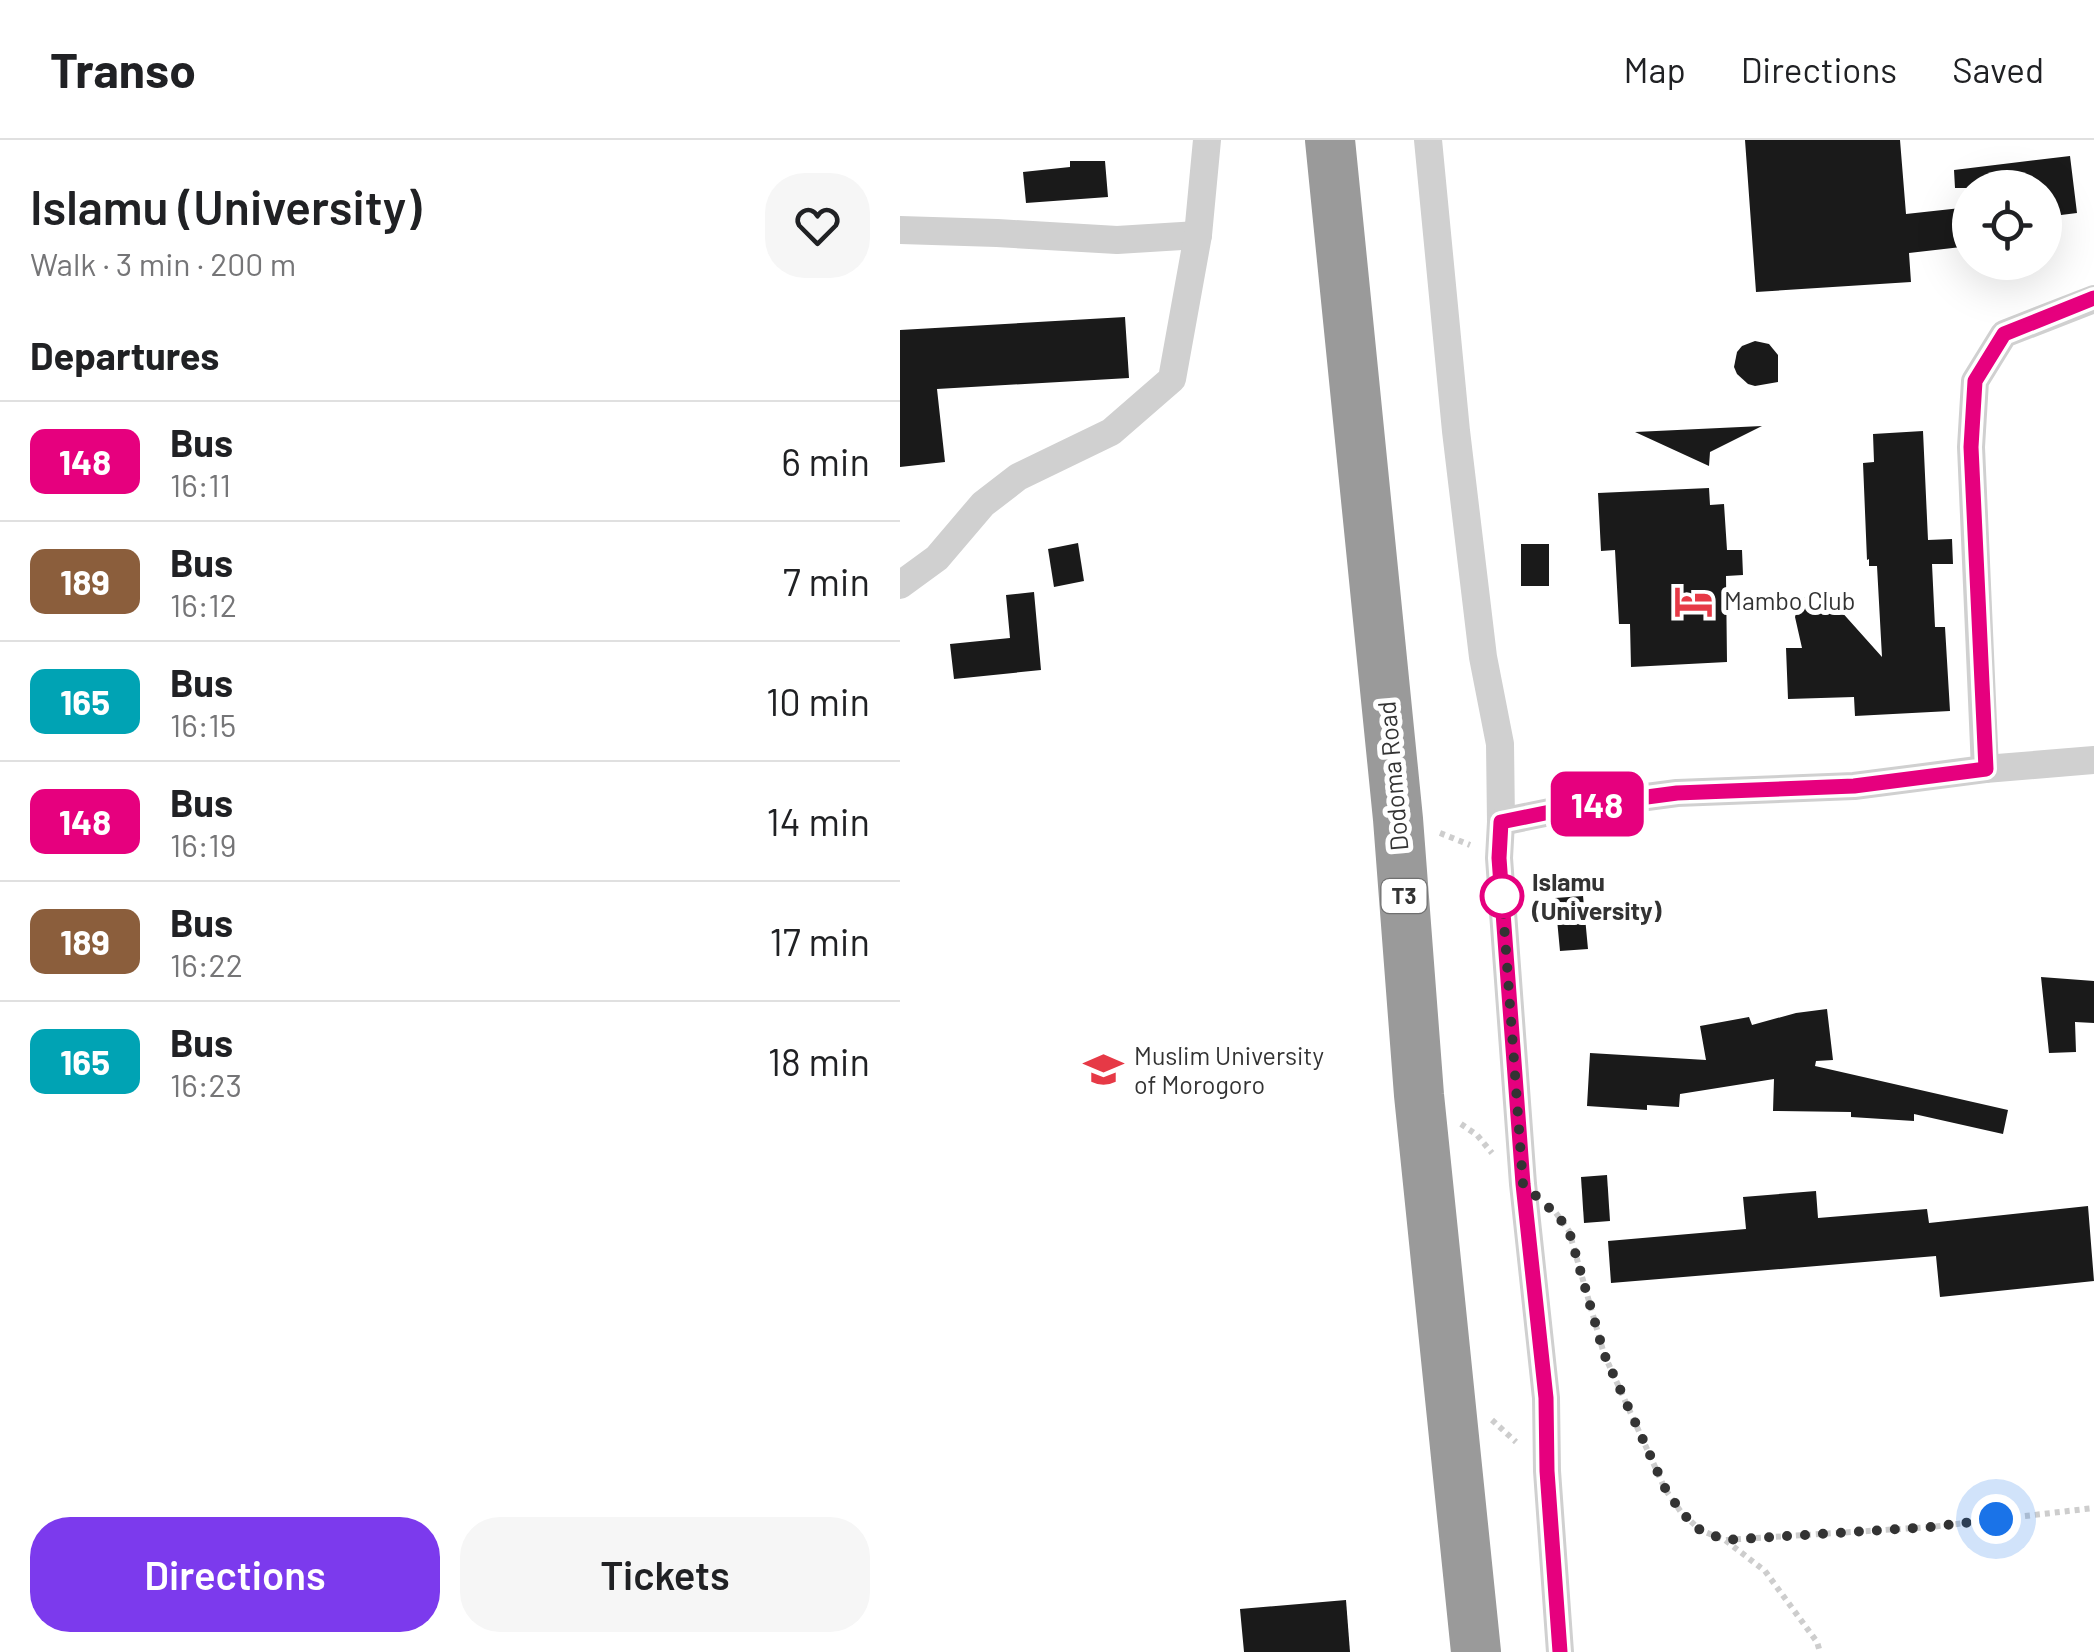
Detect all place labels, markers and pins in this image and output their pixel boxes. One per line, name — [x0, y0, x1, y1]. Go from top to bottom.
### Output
hotel icon: Mambo Club — [1673, 580, 1715, 622]
place label: Mambo Club — [1724, 585, 1855, 615]
place label: Islamu (University) — [1531, 866, 1662, 925]
marker: Islamu (University) — [1481, 875, 1523, 917]
place label: Muslim University of Morogoro — [1134, 1040, 1324, 1099]
school or university icon: Muslim University of Morogoro — [1083, 1049, 1125, 1091]

